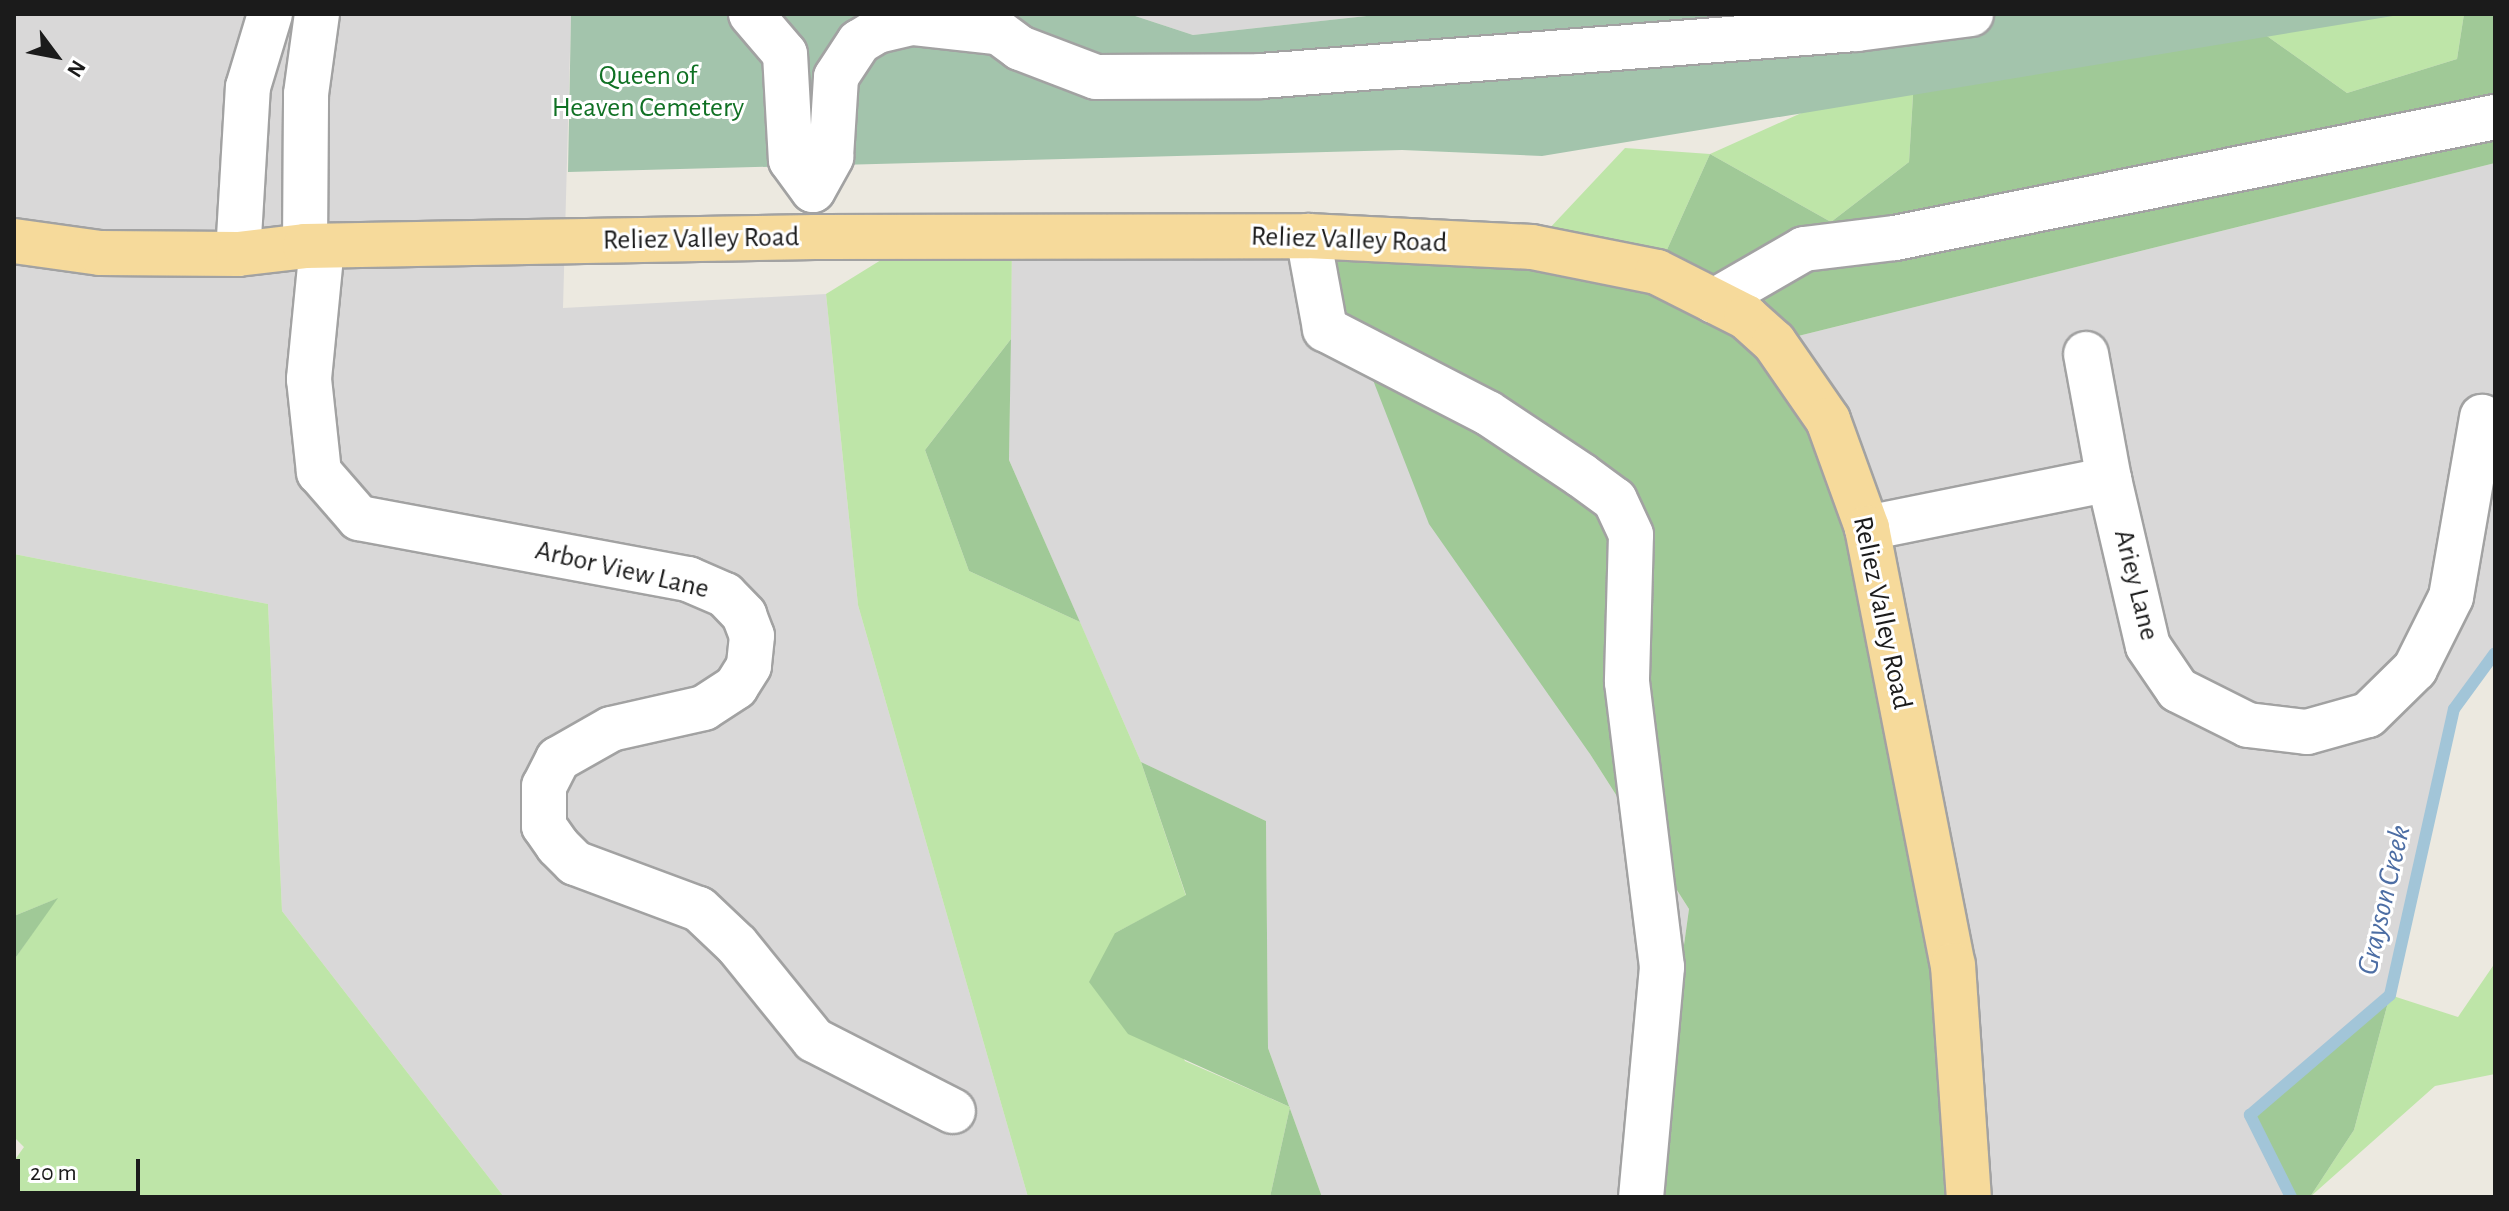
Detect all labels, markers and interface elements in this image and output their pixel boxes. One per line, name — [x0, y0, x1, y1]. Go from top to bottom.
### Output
north arrow — [16, 16, 96, 96]
text: N — [63, 56, 90, 81]
park label: Queen of Heaven Cemetery — [552, 59, 744, 125]
street label: Reliez Valley Road — [603, 220, 799, 258]
street label: Reliez Valley Road — [1250, 220, 1448, 260]
street label: Reliez Valley Road — [1845, 513, 1919, 713]
street label: Ariey Lane — [2106, 526, 2166, 644]
street label: Arbor View Lane — [532, 534, 712, 606]
water label: Grayson Creek — [2349, 822, 2419, 978]
scale bar — [20, 1143, 144, 1193]
text: 20 m — [30, 1161, 77, 1185]

